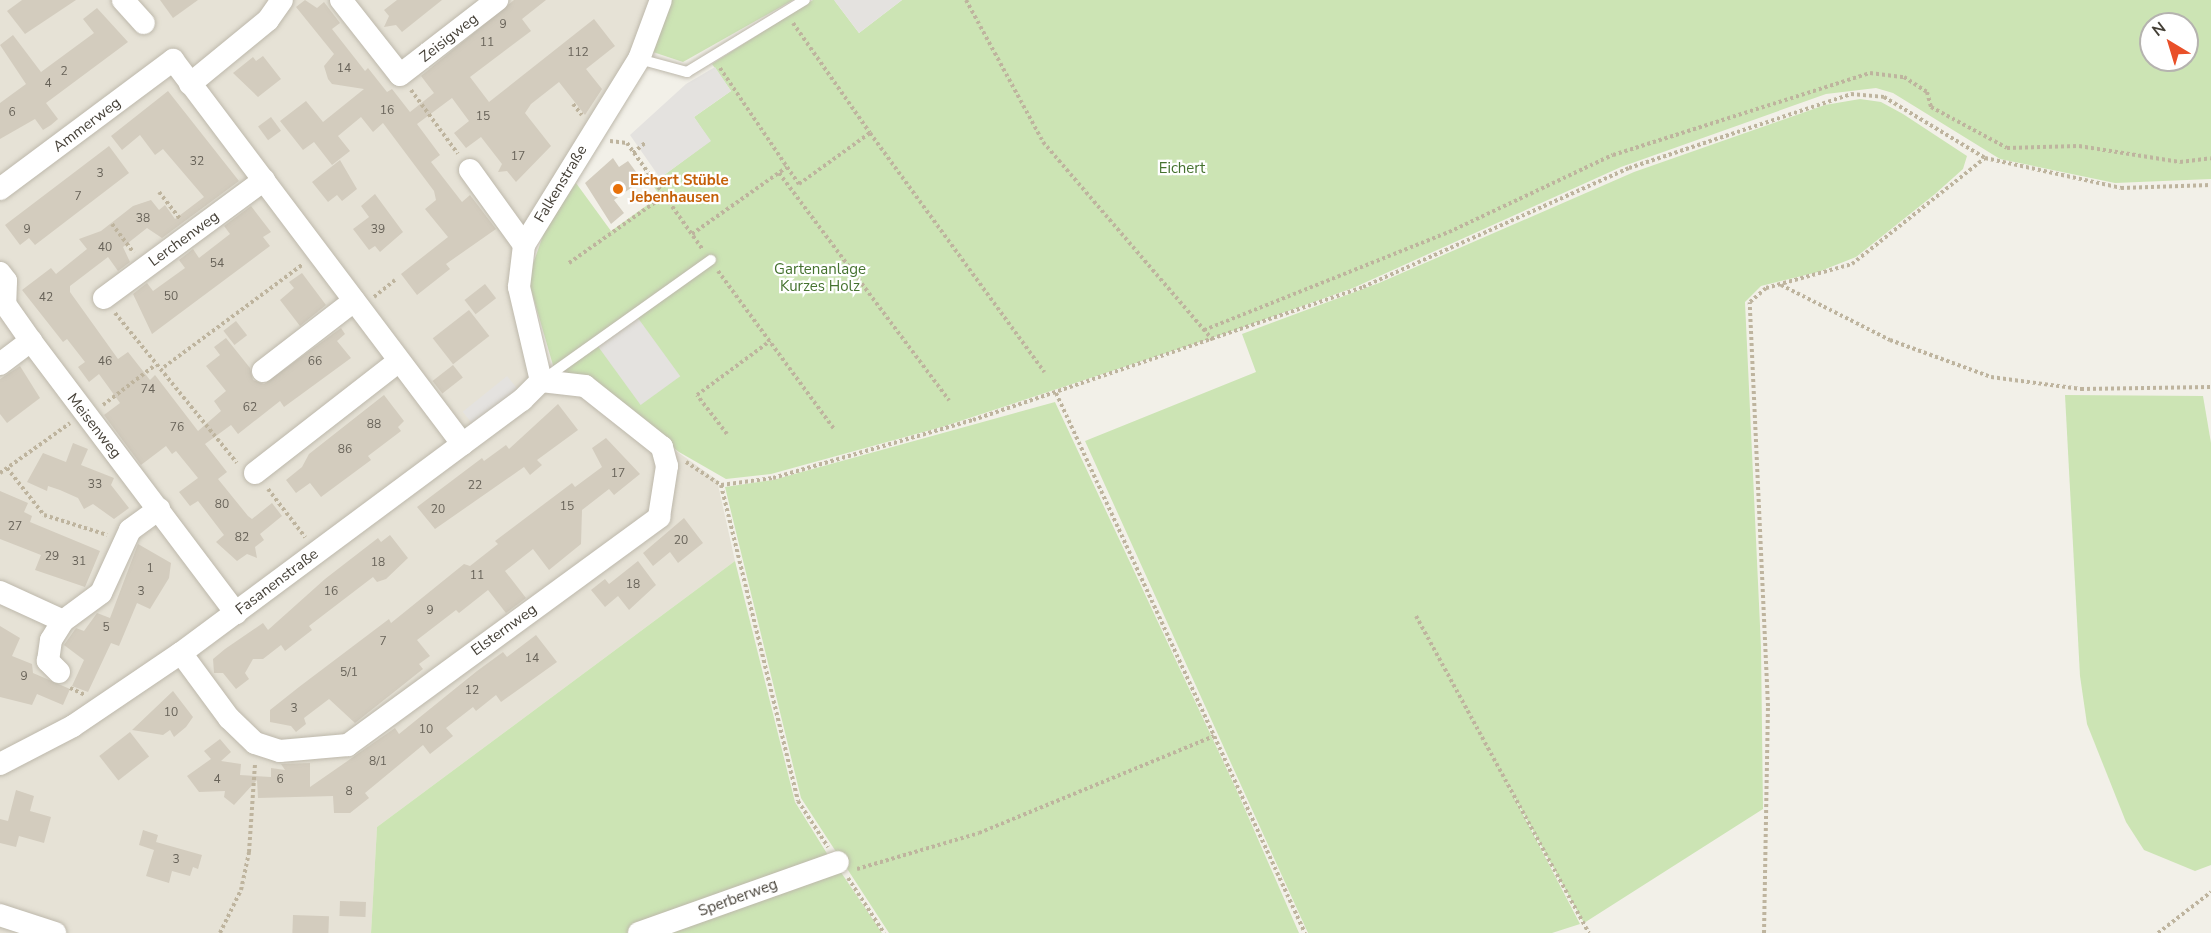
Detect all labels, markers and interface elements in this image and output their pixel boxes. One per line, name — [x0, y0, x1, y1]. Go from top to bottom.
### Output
street label: Zeisigweg — [416, 10, 482, 66]
north arrow — [2139, 12, 2199, 72]
text: N — [2148, 17, 2171, 42]
house number: 9 — [499, 18, 507, 32]
house number: 11 — [480, 36, 494, 50]
house number: 112 — [567, 46, 589, 60]
house number: 14 — [337, 62, 351, 76]
house number: 2 — [60, 65, 68, 79]
house number: 4 — [44, 77, 52, 91]
street label: Ammerweg — [50, 94, 124, 156]
house number: 16 — [380, 104, 394, 118]
house number: 6 — [8, 106, 16, 120]
house number: 15 — [476, 110, 490, 124]
street label: Falkenstraße — [531, 142, 591, 226]
house number: 17 — [511, 150, 525, 164]
house number: 32 — [190, 155, 204, 169]
park label: Eichert — [1159, 160, 1205, 178]
house number: 3 — [96, 167, 104, 181]
place label: Eichert Stüble Jebenhausen — [630, 171, 729, 206]
marker: Eichert Stüble Jebenhausen — [611, 182, 625, 196]
house number: 7 — [74, 190, 82, 204]
street label: Lerchenweg — [145, 207, 223, 271]
house number: 38 — [136, 212, 150, 226]
house number: 9 — [23, 223, 31, 237]
house number: 39 — [371, 223, 385, 237]
house number: 40 — [98, 241, 112, 255]
house number: 54 — [210, 257, 224, 271]
park label: Gartenanlage Kurzes Holz — [774, 260, 866, 295]
house number: 50 — [164, 290, 178, 304]
house number: 42 — [39, 291, 53, 305]
house number: 46 — [98, 355, 112, 369]
house number: 66 — [308, 355, 322, 369]
house number: 74 — [141, 383, 155, 397]
street label: Meisenweg — [63, 390, 125, 462]
house number: 62 — [243, 401, 257, 415]
house number: 88 — [367, 418, 381, 432]
house number: 76 — [170, 421, 184, 435]
house number: 86 — [338, 443, 352, 457]
house number: 17 — [611, 467, 625, 481]
house number: 33 — [88, 478, 102, 492]
house number: 22 — [468, 479, 482, 493]
house number: 80 — [215, 498, 229, 512]
house number: 15 — [560, 500, 574, 514]
house number: 20 — [431, 503, 445, 517]
house number: 27 — [8, 520, 22, 534]
house number: 82 — [235, 531, 249, 545]
house number: 20 — [674, 534, 688, 548]
street label: Fasanenstraße — [232, 545, 322, 619]
house number: 29 — [45, 550, 59, 564]
house number: 31 — [72, 555, 86, 569]
house number: 18 — [371, 556, 385, 570]
house number: 1 — [146, 562, 154, 576]
house number: 11 — [470, 569, 484, 583]
house number: 18 — [626, 578, 640, 592]
house number: 3 — [137, 585, 145, 599]
house number: 16 — [324, 585, 338, 599]
street label: Elsternweg — [468, 600, 540, 660]
house number: 9 — [426, 604, 434, 618]
house number: 5 — [102, 621, 110, 635]
house number: 7 — [379, 635, 387, 649]
house number: 14 — [525, 652, 539, 666]
house number: 5/1 — [340, 666, 358, 680]
house number: 9 — [20, 670, 28, 684]
house number: 12 — [465, 684, 479, 698]
house number: 3 — [290, 702, 298, 716]
house number: 10 — [164, 706, 178, 720]
house number: 10 — [419, 723, 433, 737]
house number: 8/1 — [369, 755, 387, 769]
house number: 4 — [213, 773, 221, 787]
house number: 6 — [276, 773, 284, 787]
house number: 8 — [345, 785, 353, 799]
house number: 3 — [172, 853, 180, 867]
street label: Sperberweg — [696, 875, 780, 921]

